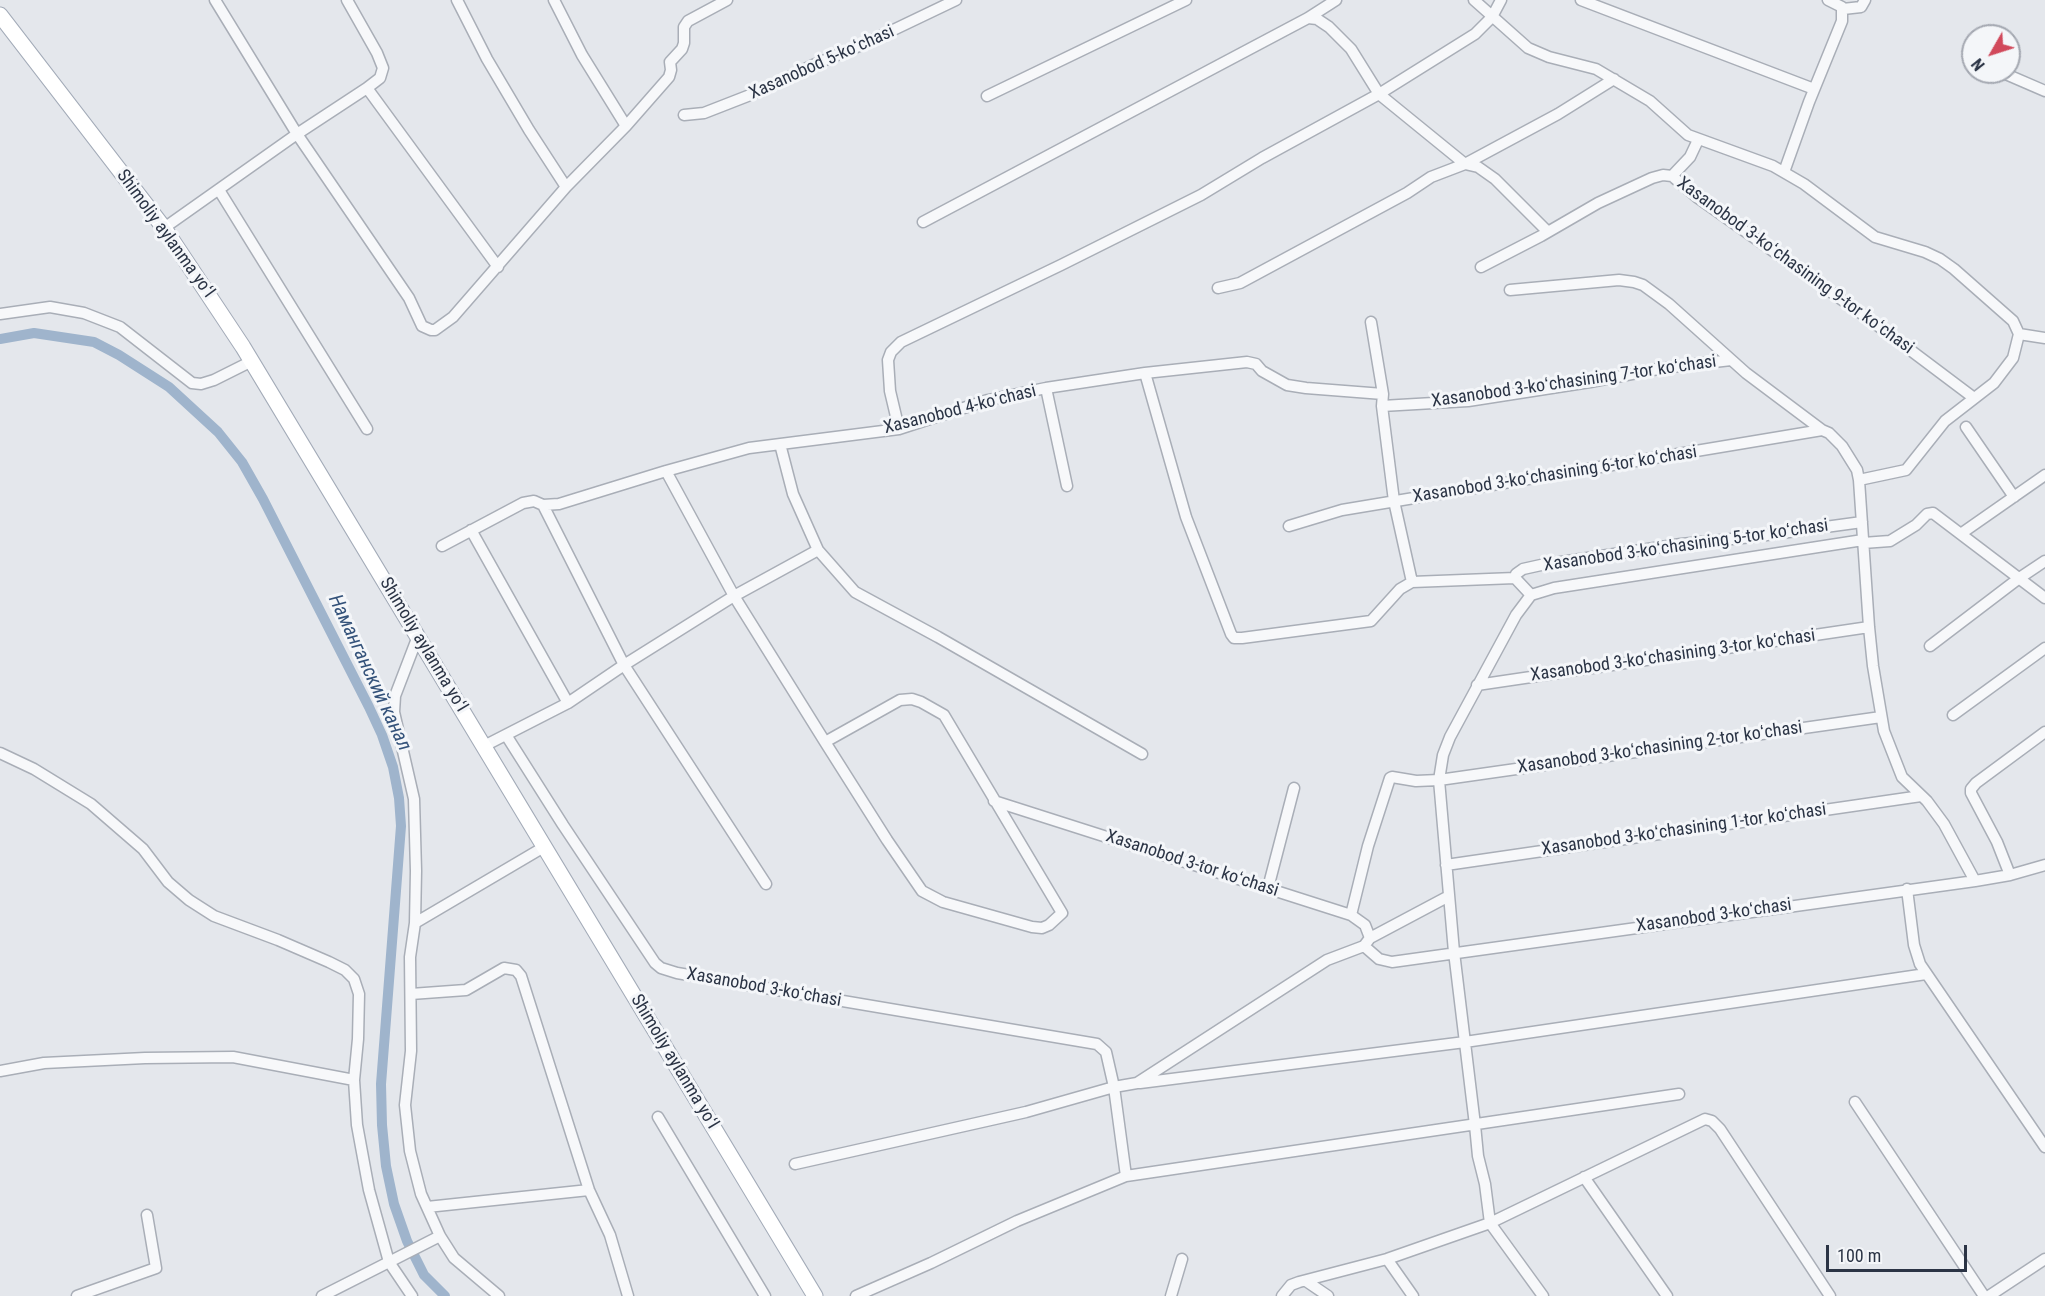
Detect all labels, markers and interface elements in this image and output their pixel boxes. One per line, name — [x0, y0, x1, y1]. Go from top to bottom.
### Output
street label: Xasanobod 5-koʻchasi — [746, 21, 898, 105]
north arrow — [1961, 24, 2021, 84]
text: N — [1968, 55, 1989, 74]
street label: Shimoliy aylanma yoʻl — [111, 166, 219, 302]
street label: Xasanobod 3-koʻchasining 9-tor koʻchasi — [1672, 173, 1918, 359]
street label: Xasanobod 3-koʻchasining 7-tor koʻchasi — [1430, 351, 1718, 413]
street label: Xasanobod 4-koʻchasi — [881, 381, 1039, 439]
street label: Xasanobod 3-koʻchasining 6-tor koʻchasi — [1411, 442, 1699, 508]
street label: Xasanobod 3-koʻchasining 5-tor koʻchasi — [1542, 515, 1830, 577]
street label: Shimoliy aylanma yoʻl — [374, 574, 472, 716]
water label: Наманганский канал — [322, 591, 416, 755]
street label: Xasanobod 3-koʻchasining 3-tor koʻchasi — [1529, 625, 1817, 687]
street label: Xasanobod 3-koʻchasining 2-tor koʻchasi — [1516, 717, 1804, 779]
street label: Xasanobod 3-koʻchasining 1-tor koʻchasi — [1540, 799, 1828, 861]
street label: Xasanobod 3-tor koʻchasi — [1103, 826, 1281, 902]
street label: Xasanobod 3-koʻchasi — [1635, 894, 1793, 938]
street label: Xasanobod 3-koʻchasi — [685, 964, 843, 1012]
street label: Shimoliy aylanma yoʻl — [625, 991, 723, 1133]
scale bar — [1829, 1233, 1970, 1271]
text: 100 m — [1837, 1245, 1881, 1266]

